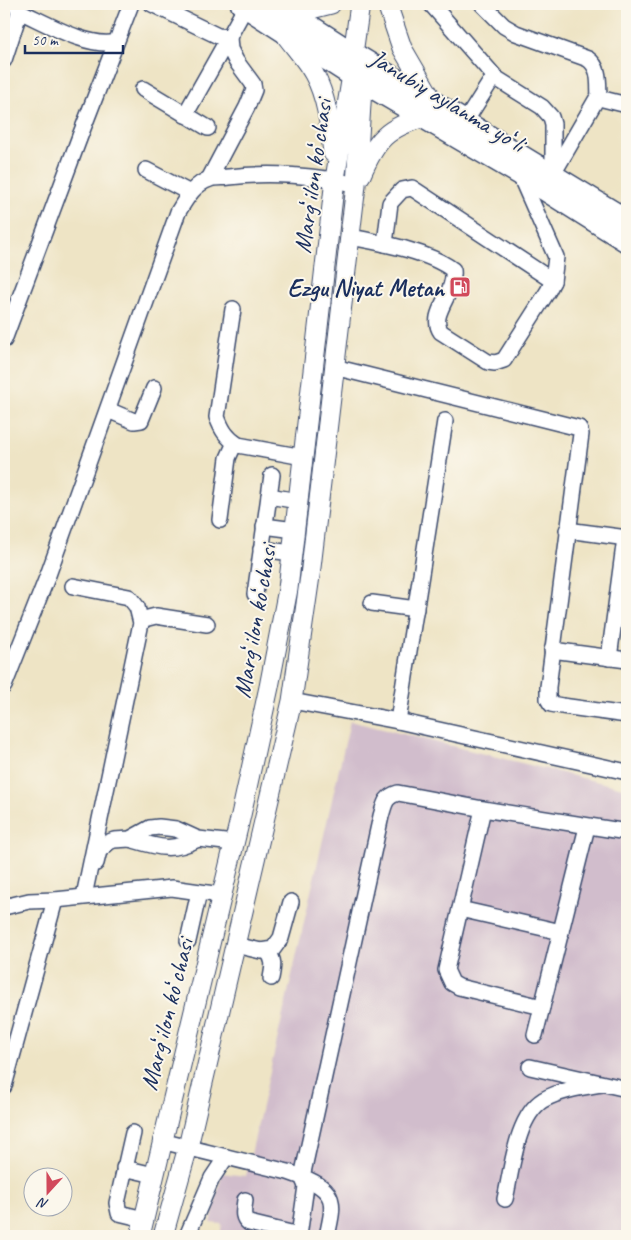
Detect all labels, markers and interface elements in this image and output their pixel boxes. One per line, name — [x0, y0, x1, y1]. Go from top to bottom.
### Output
scale bar — [25, 22, 122, 54]
text: 50 m — [32, 31, 59, 50]
street label: Janubiy aylanma yoʻli — [363, 41, 534, 161]
street label: Margʻilon koʻchasi — [286, 94, 340, 255]
place label: Ezgu Niyat Metan — [288, 272, 446, 304]
fuel station icon: Ezgu Niyat Metan — [448, 275, 472, 299]
street label: Margʻilon koʻchasi — [226, 539, 285, 700]
street label: Margʻilon koʻchasi — [133, 932, 202, 1093]
north arrow — [22, 1168, 72, 1218]
text: N — [34, 1193, 51, 1213]

